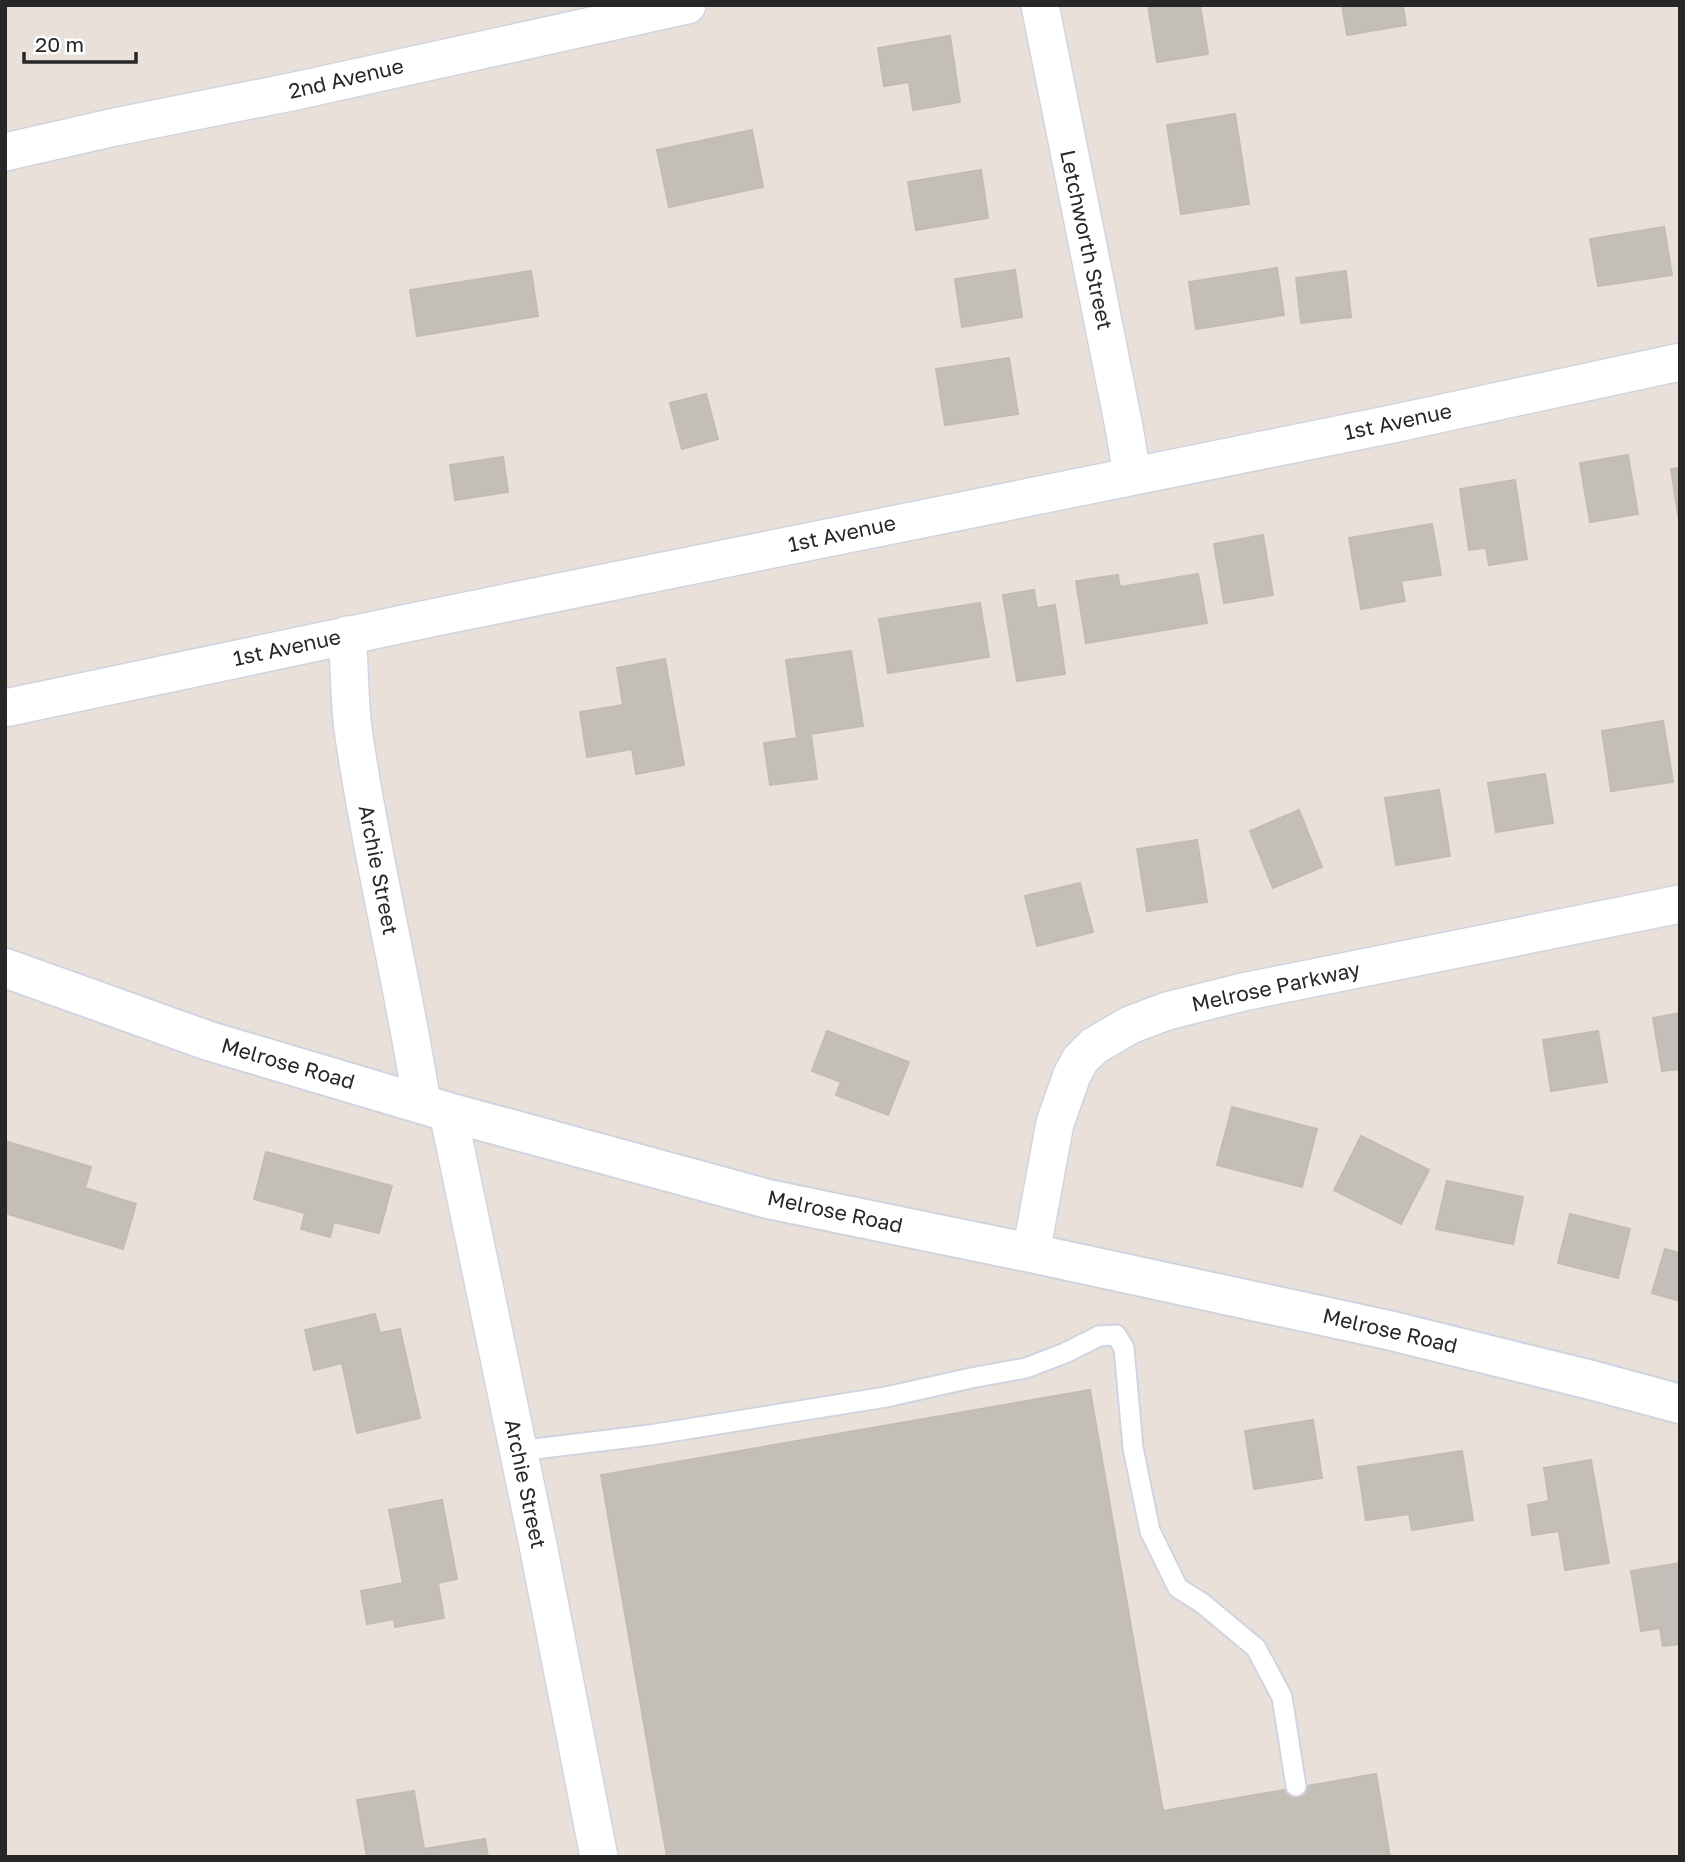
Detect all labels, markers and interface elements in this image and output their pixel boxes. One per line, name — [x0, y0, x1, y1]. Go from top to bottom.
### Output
scale bar — [24, 21, 136, 65]
text: 20 m — [35, 31, 84, 57]
street label: 2nd Avenue — [286, 52, 406, 104]
street label: Letchworth Street — [1055, 147, 1119, 332]
street label: 1st Avenue — [1342, 397, 1454, 445]
street label: 1st Avenue — [786, 509, 898, 557]
street label: 1st Avenue — [231, 623, 343, 671]
street label: Archie Street — [354, 803, 404, 937]
street label: Melrose Parkway — [1189, 955, 1363, 1017]
street label: Melrose Road — [219, 1032, 358, 1094]
street label: Melrose Road — [765, 1184, 905, 1238]
street label: Melrose Road — [1320, 1302, 1460, 1358]
street label: Archie Street — [500, 1417, 552, 1551]

